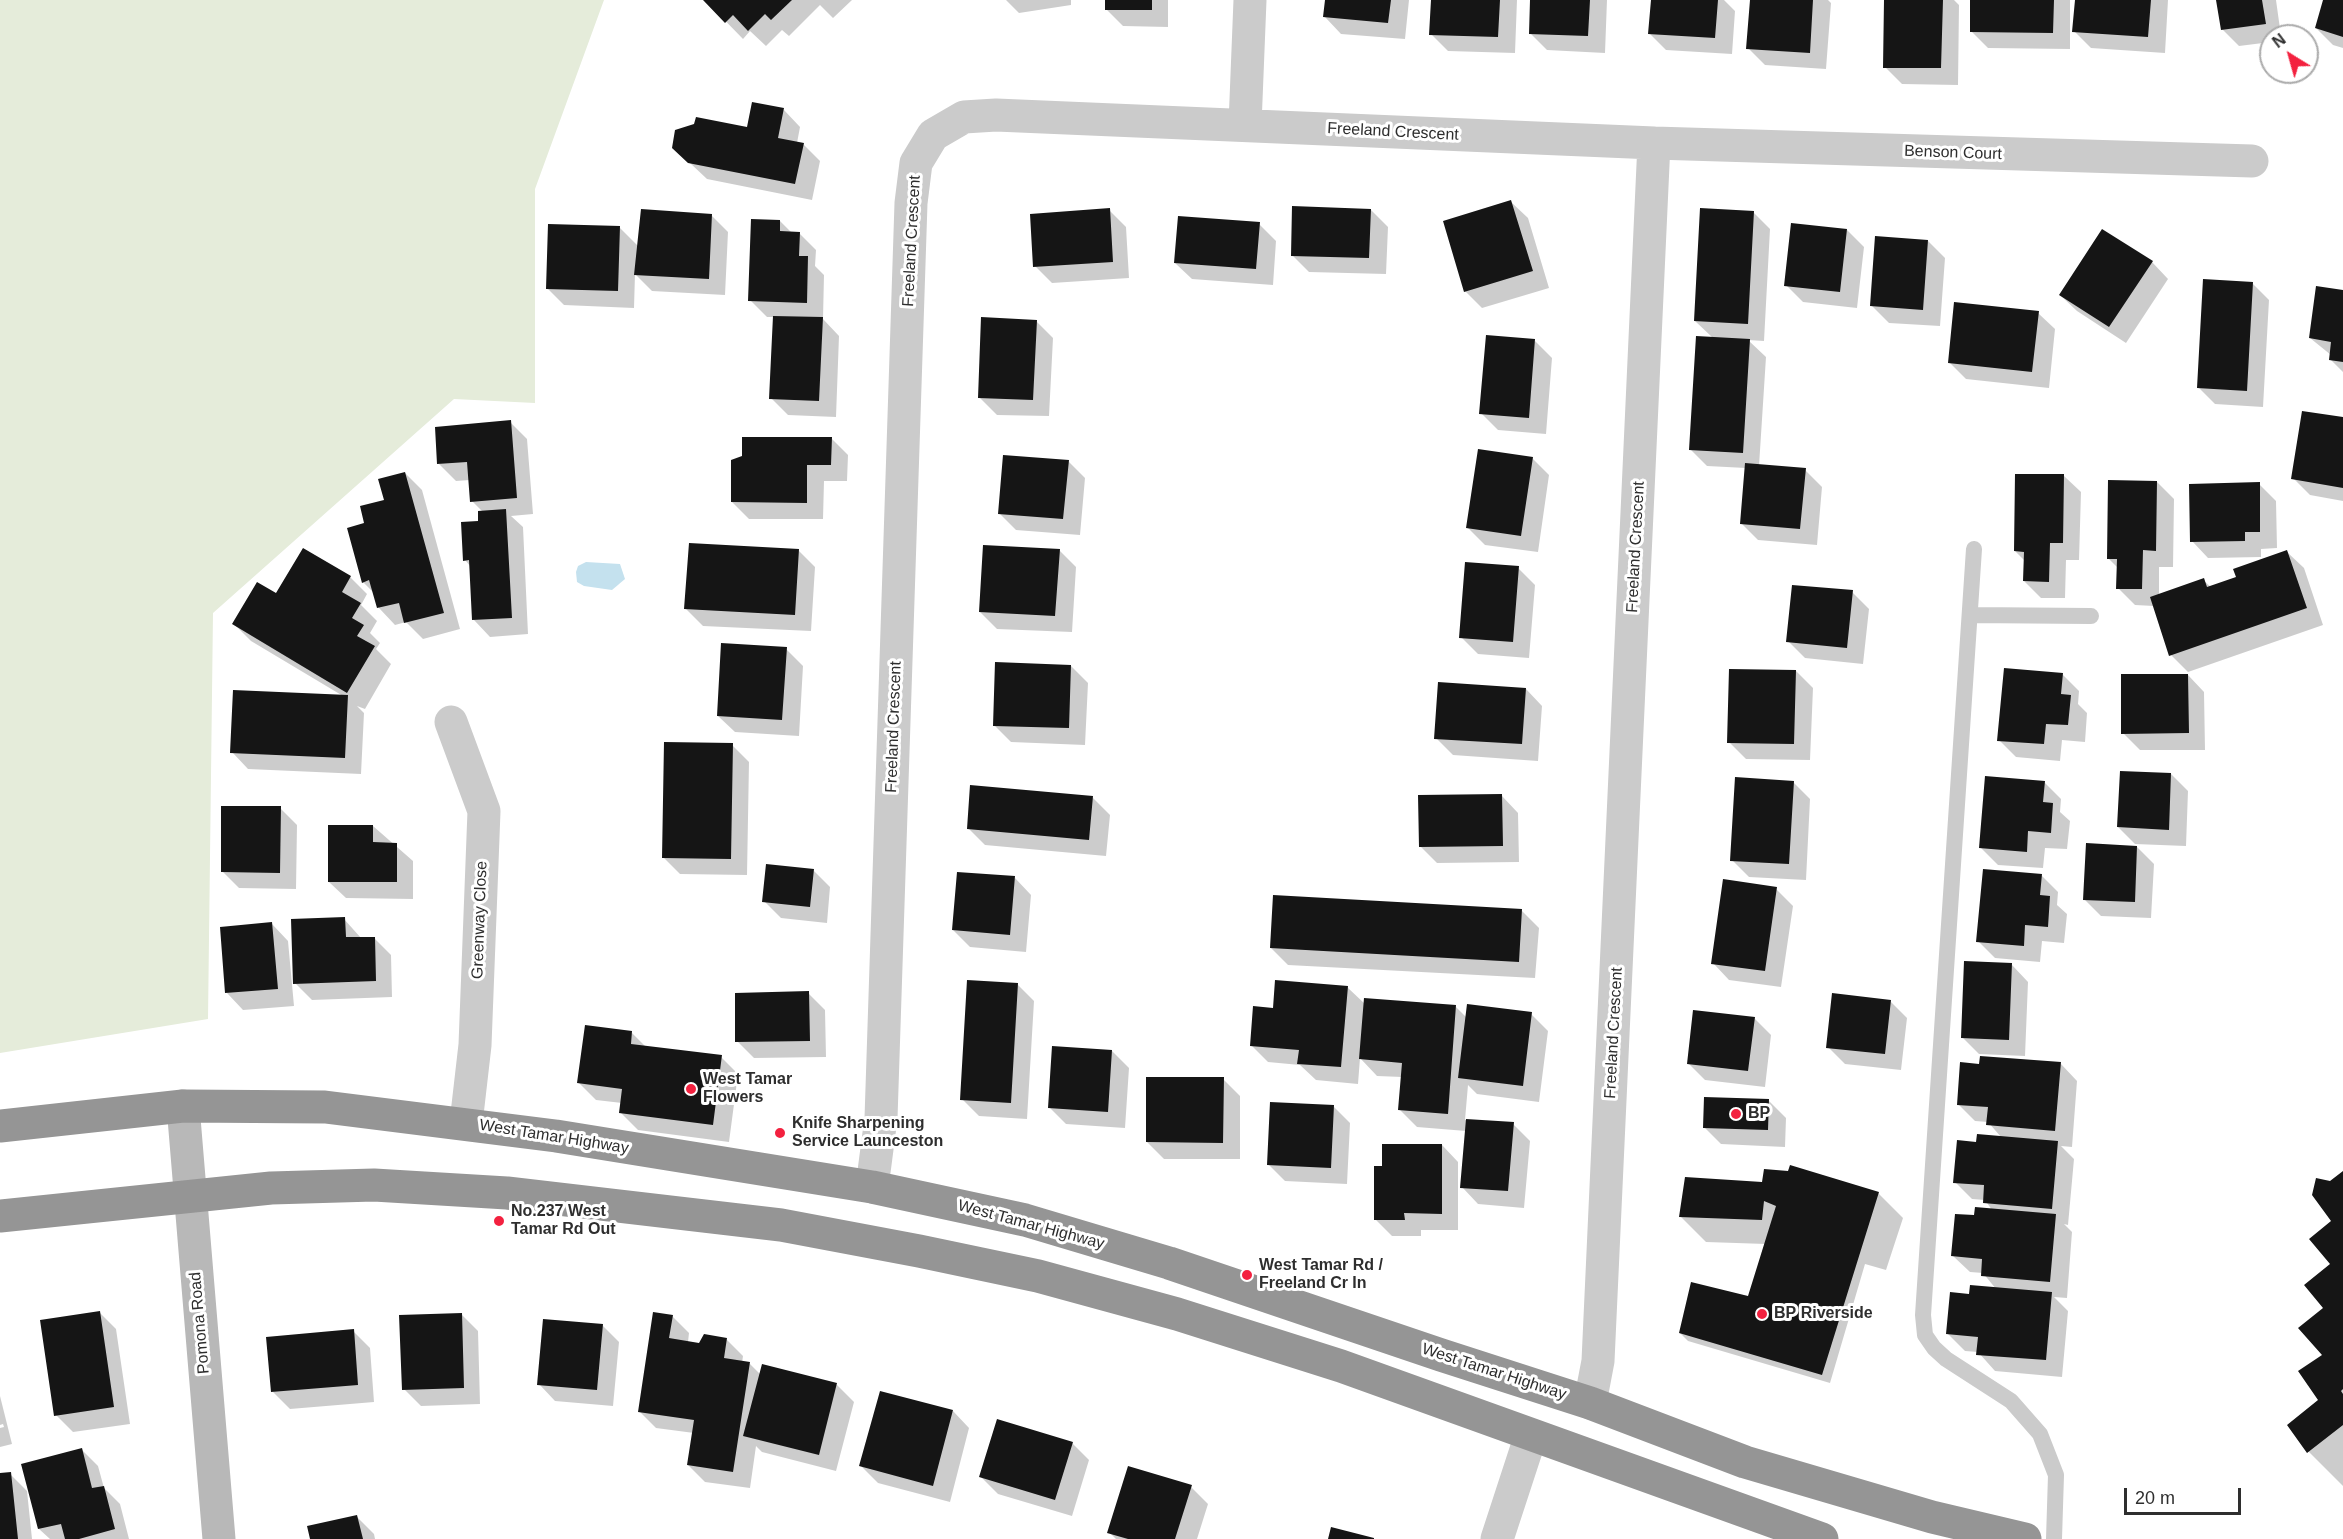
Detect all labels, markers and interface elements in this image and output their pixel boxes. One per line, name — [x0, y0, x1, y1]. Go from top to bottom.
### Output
north arrow — [2259, 24, 2319, 84]
text: N — [2269, 31, 2289, 51]
street label: Freeland Crescent — [1327, 119, 1459, 145]
street label: Benson Court — [1904, 142, 2002, 164]
street label: Freeland Crescent — [899, 175, 925, 307]
street label: Freeland Crescent — [1623, 481, 1649, 613]
street label: Freeland Crescent — [882, 661, 906, 793]
street label: Greenway Close — [468, 861, 492, 979]
street label: Freeland Crescent — [1601, 967, 1627, 1099]
place label: West Tamar Flowers — [703, 1070, 792, 1108]
marker: West Tamar Flowers — [684, 1082, 698, 1096]
place label: BP — [1748, 1104, 1770, 1124]
marker: BP — [1729, 1107, 1743, 1121]
place label: Knife Sharpening Service Launceston — [792, 1114, 943, 1152]
street label: West Tamar Highway — [478, 1116, 630, 1158]
marker: Knife Sharpening Service Launceston — [773, 1126, 787, 1140]
street label: West Tamar Highway — [956, 1196, 1106, 1254]
place label: No.237 West Tamar Rd Out — [511, 1202, 616, 1240]
marker: No.237 West Tamar Rd Out — [492, 1214, 506, 1228]
place label: West Tamar Rd / Freeland Cr In — [1259, 1256, 1383, 1294]
marker: West Tamar Rd / Freeland Cr In — [1240, 1268, 1254, 1282]
street label: Pomona Road — [186, 1271, 214, 1375]
place label: BP Riverside — [1774, 1304, 1873, 1324]
marker: BP Riverside — [1755, 1307, 1769, 1321]
street label: West Tamar Highway — [1419, 1340, 1569, 1404]
scale bar — [2127, 1476, 2244, 1514]
text: 20 m — [2135, 1488, 2175, 1508]

